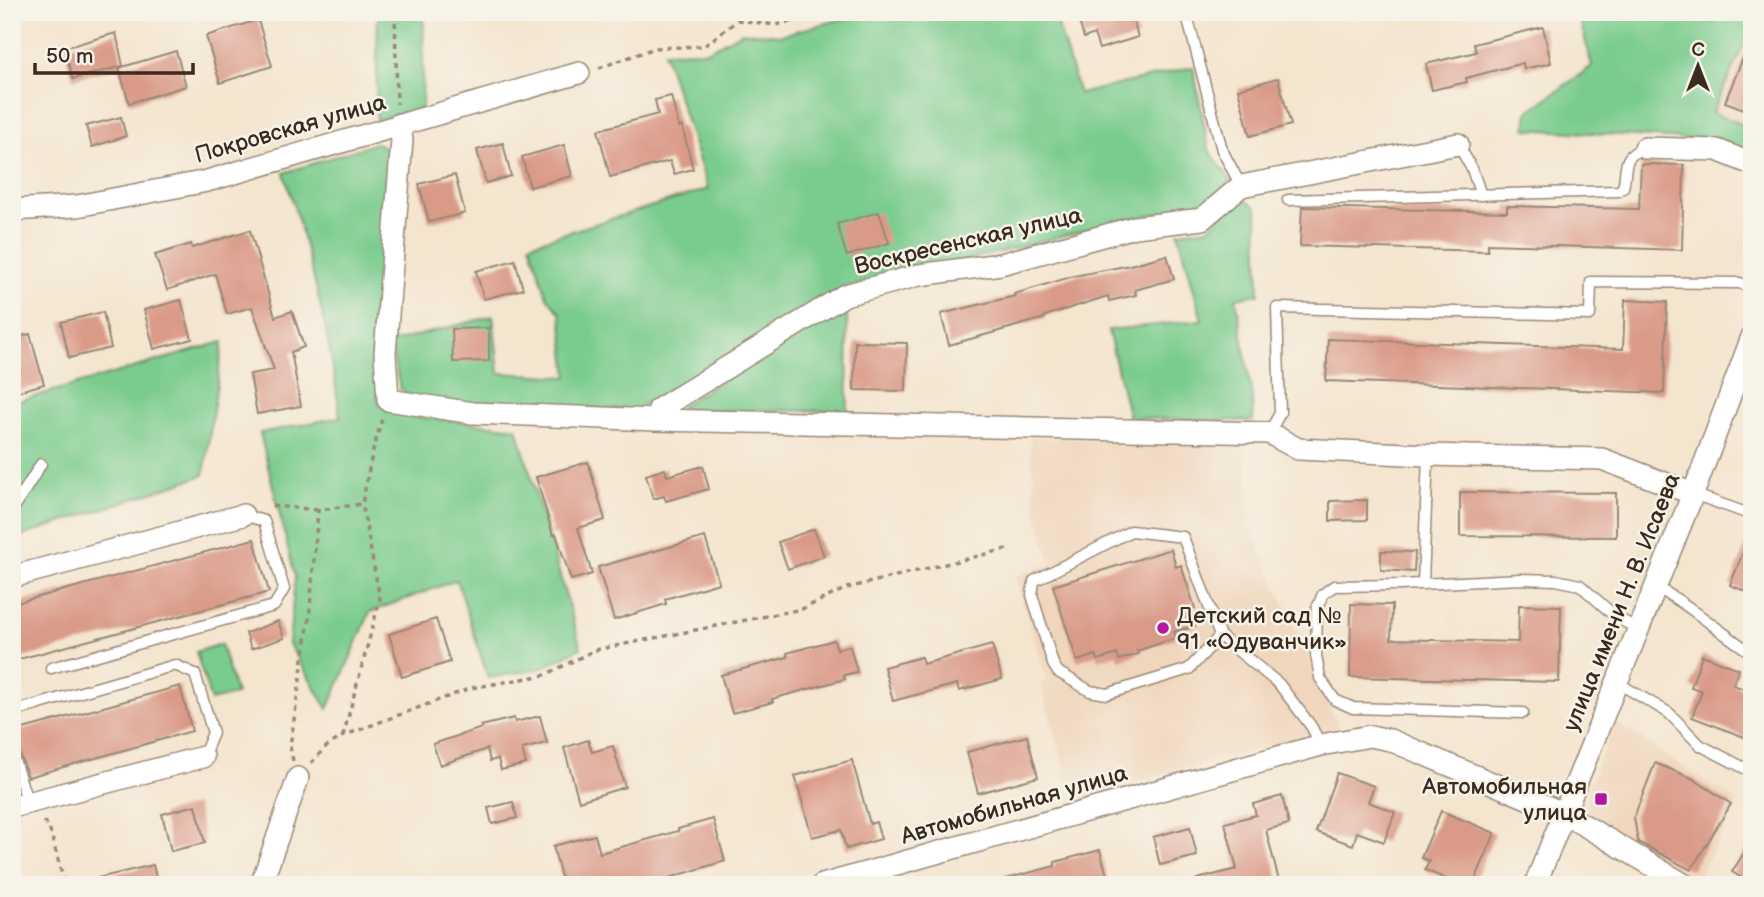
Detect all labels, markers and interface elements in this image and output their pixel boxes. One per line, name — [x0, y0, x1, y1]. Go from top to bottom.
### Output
scale bar — [35, 32, 192, 76]
north arrow — [1662, 32, 1732, 102]
text: С — [1691, 39, 1705, 62]
text: 50 m — [46, 44, 93, 69]
street label: Покровская улица — [191, 88, 390, 170]
street label: Воскресенская улица — [852, 201, 1085, 281]
street label: улица имени Н. В. Исаева — [1557, 469, 1687, 736]
place label: Детский сад № 91 «Одуванчик» — [1177, 602, 1347, 656]
marker: Детский сад № 91 «Одуванчик» — [1155, 620, 1171, 636]
street label: Автомобильная улица — [897, 759, 1131, 851]
place label: Автомобильная улица — [1421, 773, 1587, 827]
marker: Автомобильная улица — [1593, 791, 1609, 807]

